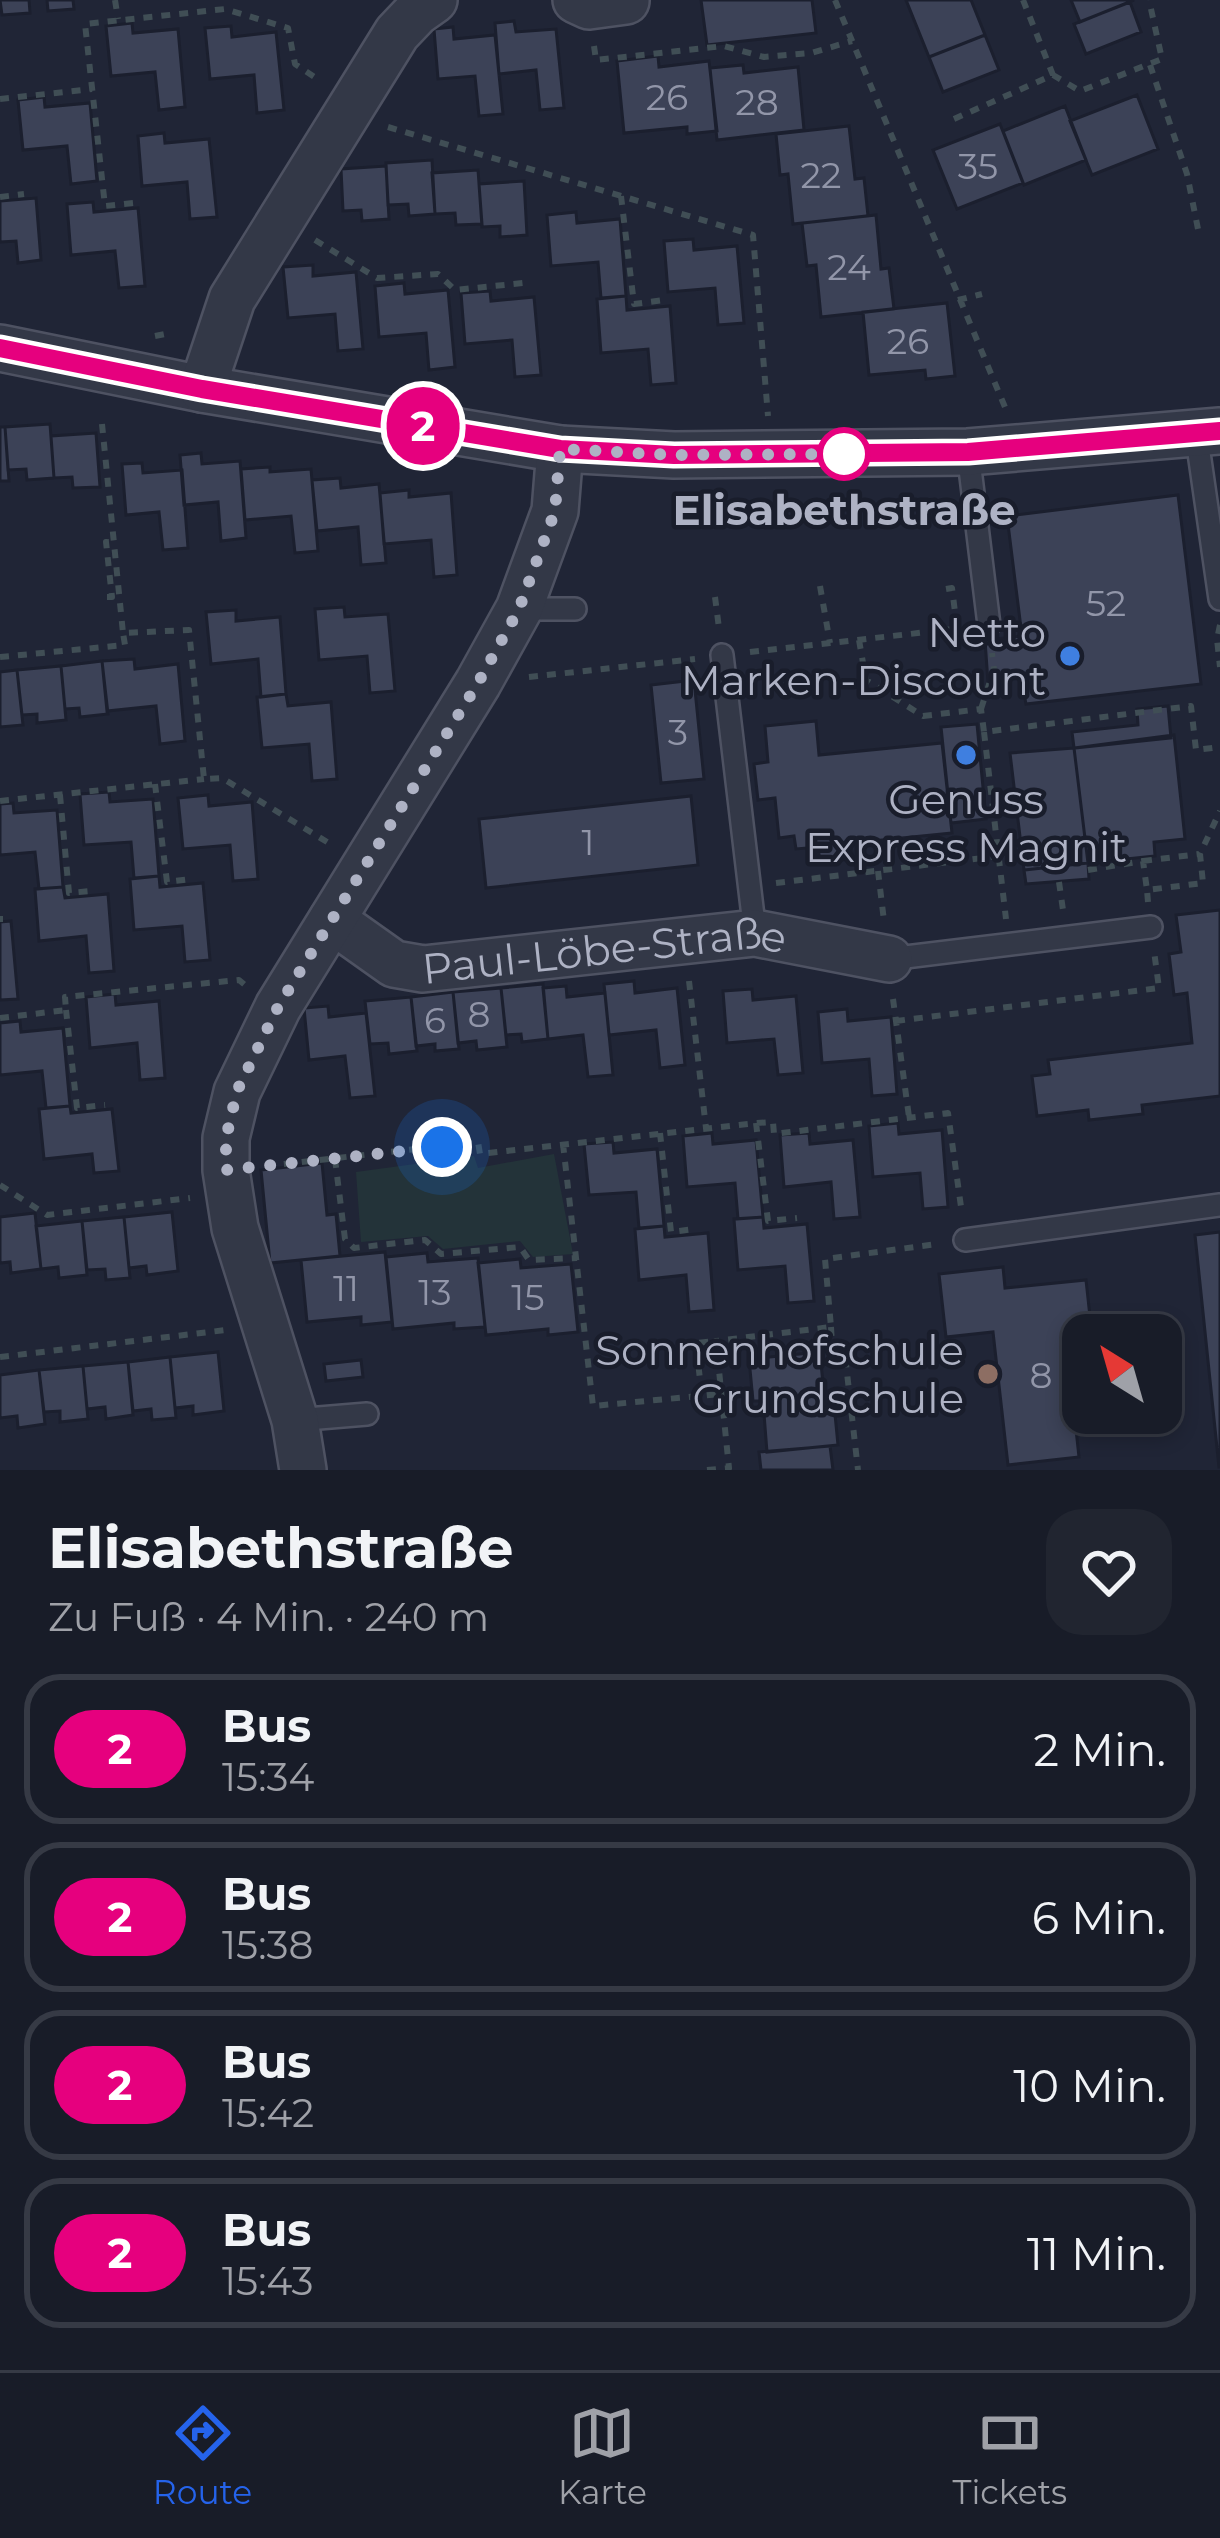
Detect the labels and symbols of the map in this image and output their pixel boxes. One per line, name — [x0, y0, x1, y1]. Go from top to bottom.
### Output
house number: 26 — [646, 75, 688, 119]
house number: 28 — [735, 80, 779, 124]
house number: 35 — [958, 144, 998, 188]
house number: 22 — [801, 153, 841, 197]
house number: 24 — [827, 245, 871, 289]
house number: 26 — [887, 319, 929, 363]
line badge: 2 — [384, 387, 462, 465]
marker: Elisabethstraße — [819, 429, 869, 479]
place label: Elisabethstraße — [672, 484, 1016, 536]
house number: 52 — [1086, 581, 1126, 625]
place label: Netto Marken-Discount — [681, 606, 1046, 706]
marker: Netto Marken-Discount — [1057, 643, 1083, 669]
house number: 3 — [668, 710, 688, 754]
marker: Genuss Express Magnit — [953, 742, 979, 768]
place label: Genuss Express Magnit — [805, 773, 1127, 873]
house number: 1 — [582, 820, 595, 864]
street label: Paul-Löbe-Straße — [419, 906, 791, 995]
house number: 8 — [468, 992, 490, 1036]
house number: 6 — [424, 998, 446, 1042]
your location — [412, 1117, 472, 1177]
house number: 11 — [333, 1266, 359, 1310]
house number: 13 — [418, 1270, 452, 1314]
house number: 15 — [511, 1275, 545, 1319]
north arrow — [1062, 1314, 1182, 1434]
place label: Sonnenhofschule Grundschule — [595, 1324, 964, 1424]
house number: 8 — [1030, 1353, 1052, 1397]
marker: Sonnenhofschule Grundschule — [975, 1361, 1001, 1387]

